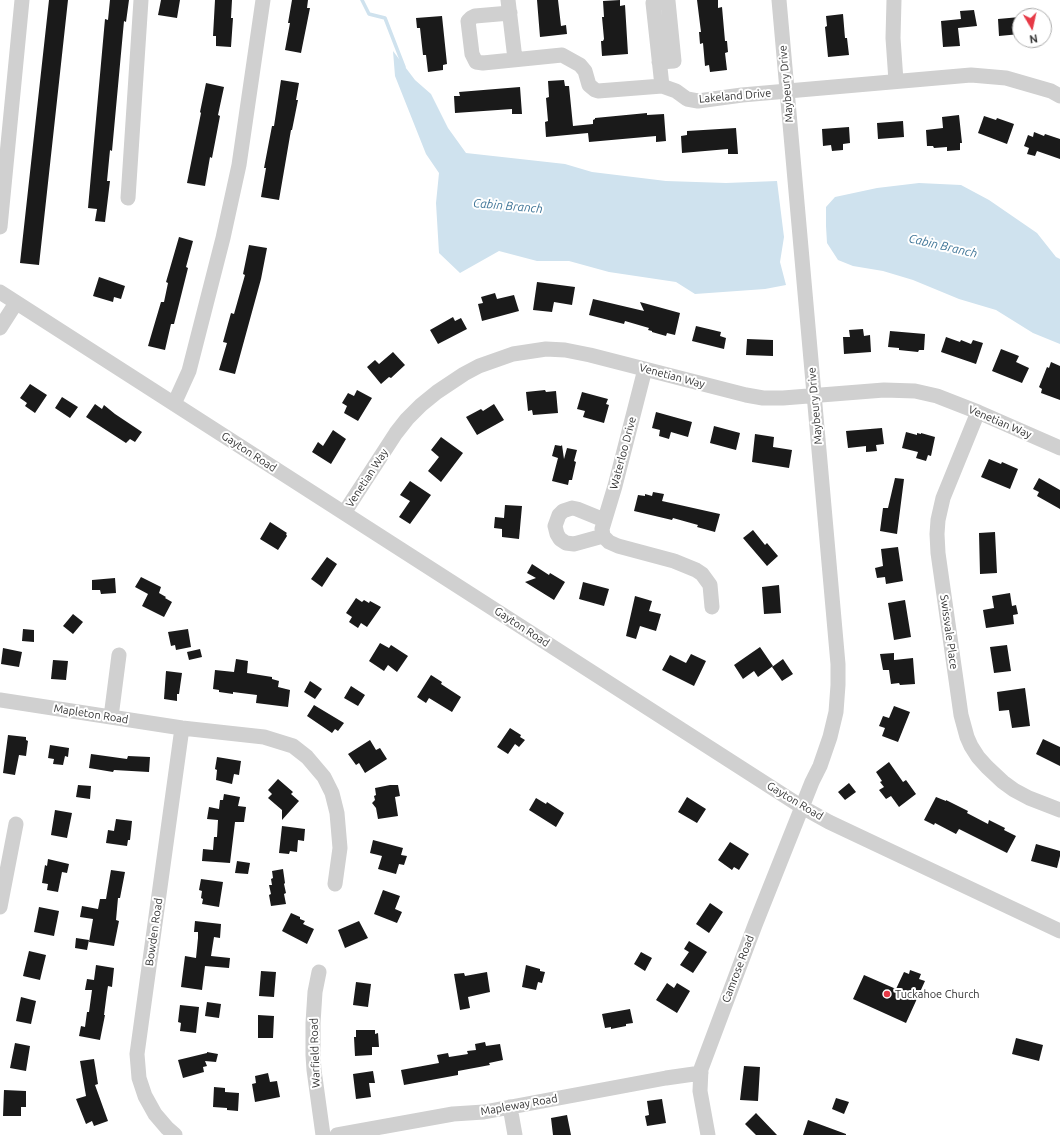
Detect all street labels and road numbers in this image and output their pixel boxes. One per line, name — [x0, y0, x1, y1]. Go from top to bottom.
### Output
street label: Maybeury Drive — [776, 45, 796, 123]
street label: Lakeland Drive — [698, 86, 772, 106]
street label: Venetian Way — [638, 361, 706, 391]
street label: Maybeury Drive — [805, 367, 825, 445]
street label: Venetian Way — [966, 403, 1034, 441]
street label: Waterloo Drive — [607, 415, 639, 491]
street label: Gayton Road — [219, 429, 279, 475]
street label: Venetian Way — [343, 446, 391, 510]
street label: Swissvale Place — [937, 594, 961, 670]
street label: Gayton Road — [492, 604, 552, 650]
street label: Mapleton Road — [53, 702, 129, 726]
street label: Gayton Road — [765, 779, 825, 823]
street label: Bowden Road — [143, 897, 165, 967]
street label: Camrose Road — [719, 933, 757, 1005]
street label: Warfield Road — [307, 1018, 323, 1088]
street label: Mapleway Road — [479, 1092, 559, 1118]

